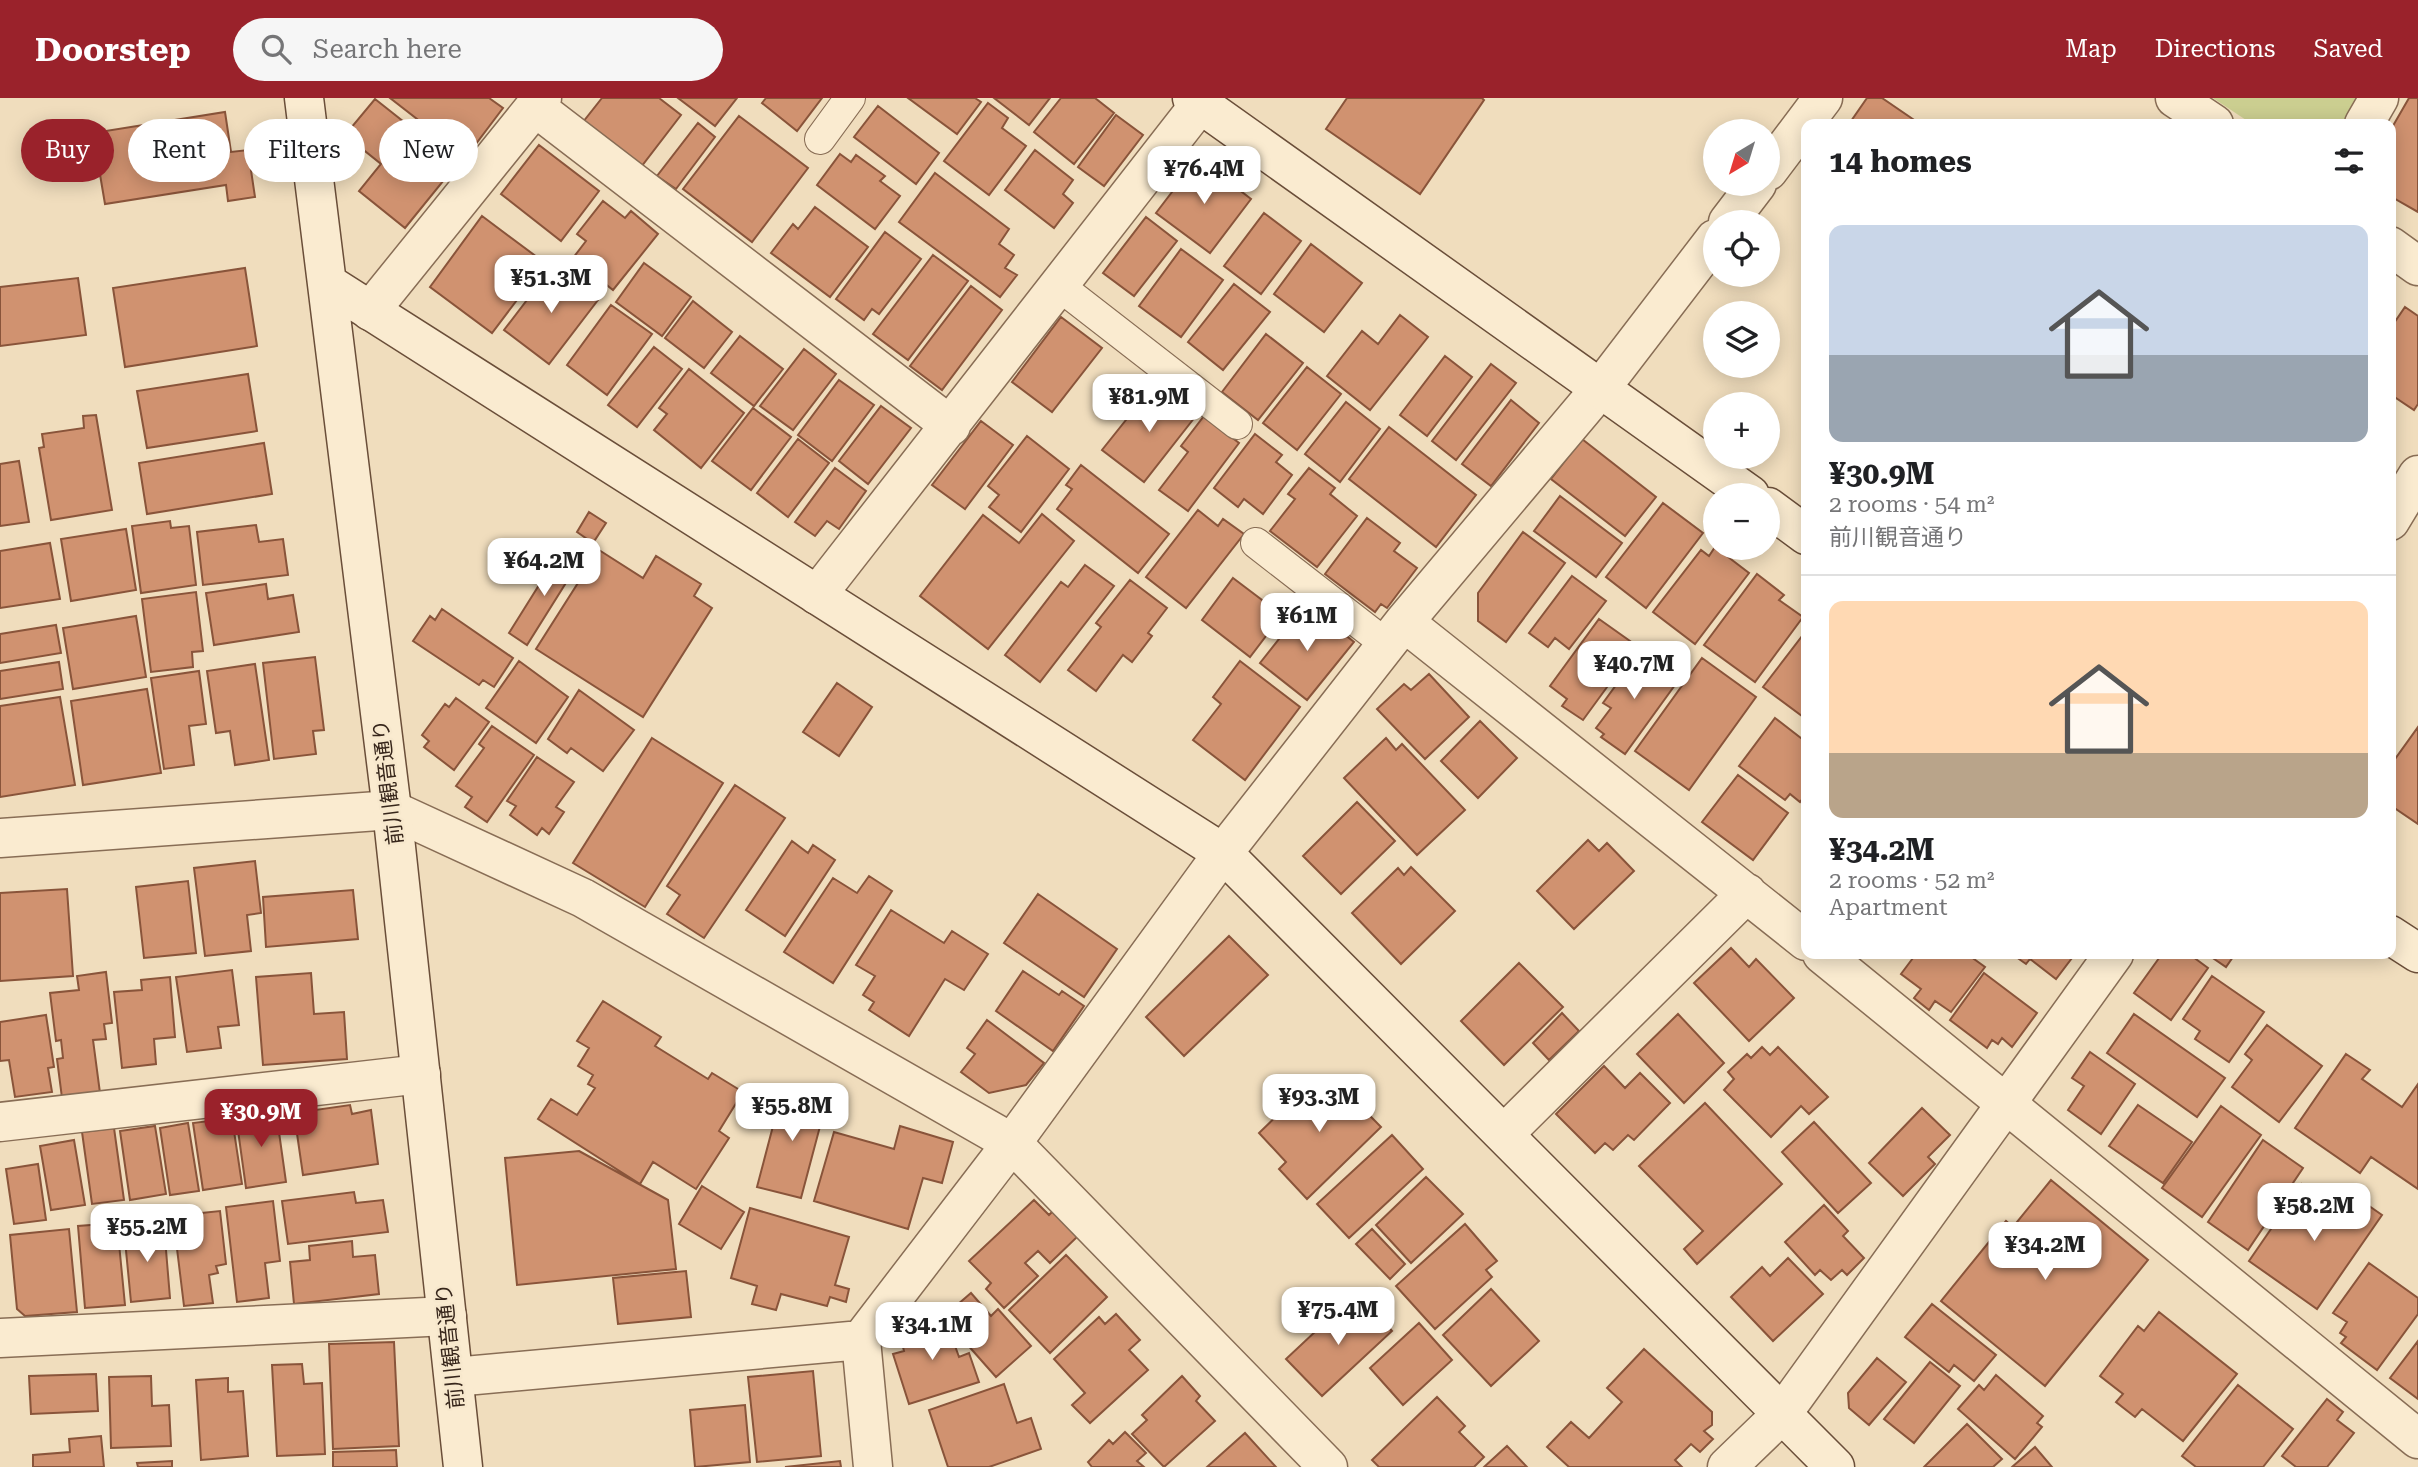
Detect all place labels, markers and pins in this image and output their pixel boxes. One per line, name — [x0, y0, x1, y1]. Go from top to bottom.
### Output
pin: ¥76.4M — [1147, 146, 1261, 206]
pin: ¥51.3M — [494, 256, 608, 315]
pin: ¥81.9M — [1092, 374, 1206, 434]
pin: ¥64.2M — [487, 538, 601, 598]
pin: ¥61M — [1266, 594, 1348, 653]
pin: ¥40.7M — [1577, 642, 1691, 701]
pin: ¥93.3M — [1262, 1074, 1376, 1134]
pin: ¥55.8M — [735, 1084, 849, 1143]
pin: ¥30.9M — [204, 1090, 318, 1149]
pin: ¥58.2M — [2257, 1184, 2371, 1243]
pin: ¥55.2M — [90, 1204, 204, 1264]
pin: ¥34.2M — [1988, 1222, 2102, 1282]
pin: ¥75.4M — [1281, 1288, 1395, 1347]
pin: ¥34.1M — [875, 1302, 989, 1362]

